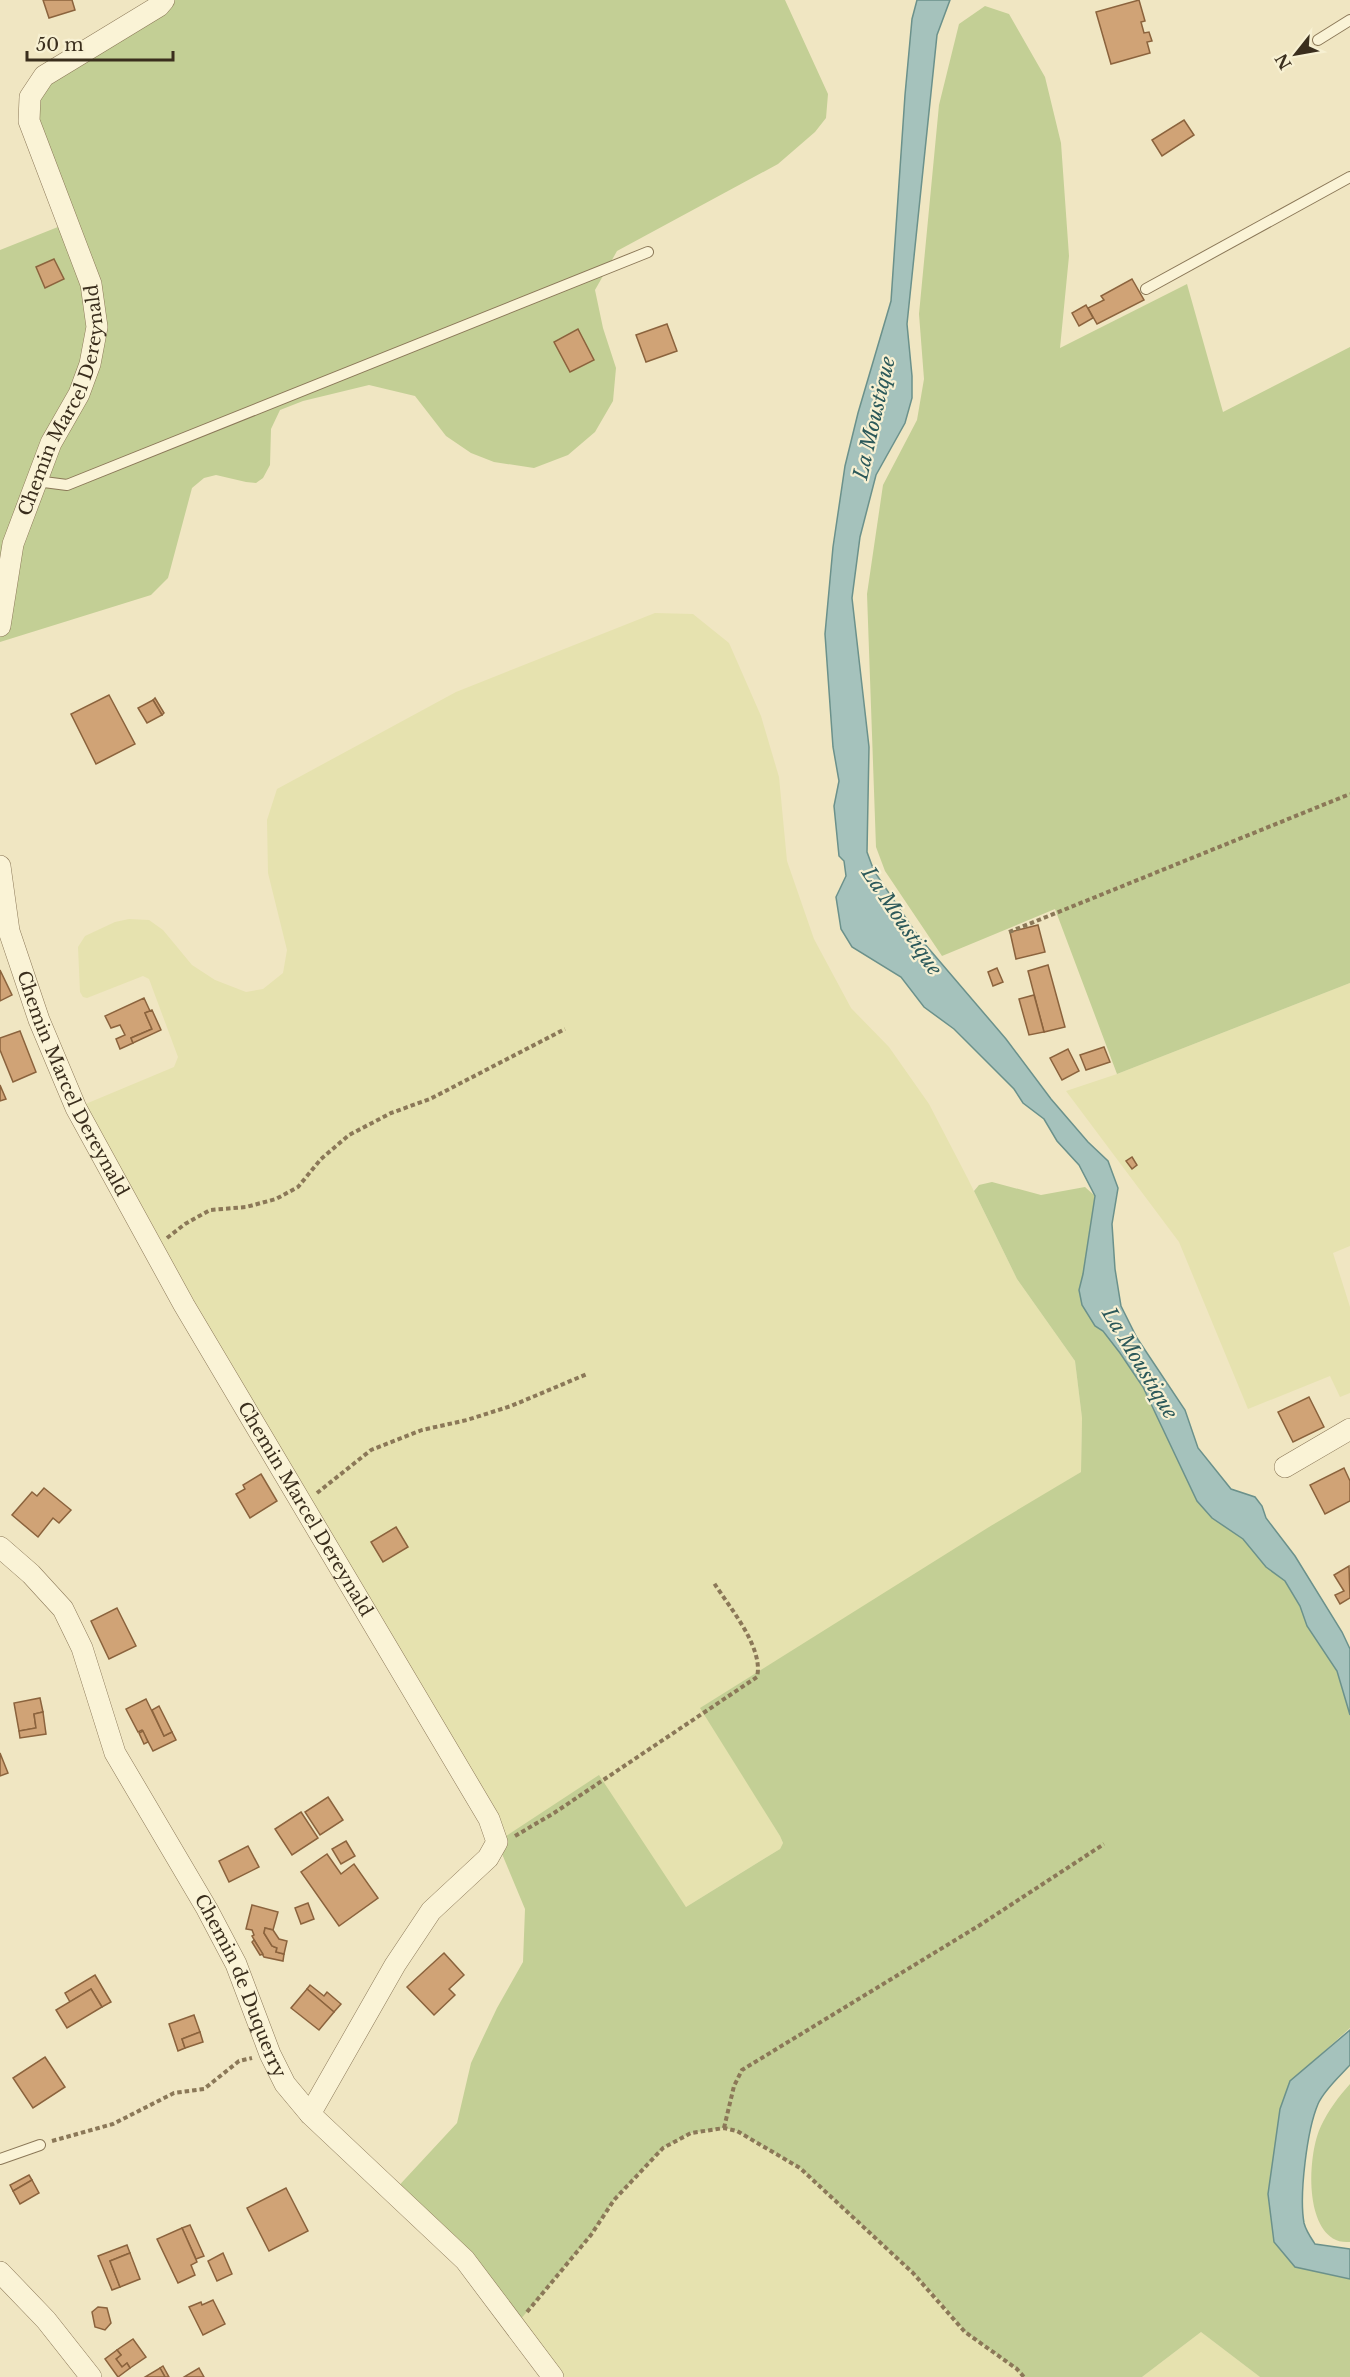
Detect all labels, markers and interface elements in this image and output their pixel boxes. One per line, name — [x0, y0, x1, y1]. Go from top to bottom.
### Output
scale bar — [27, 24, 172, 62]
north arrow — [1266, 24, 1326, 84]
text: 50 m — [36, 34, 84, 56]
text: N — [1271, 50, 1296, 73]
street label: Chemin Marcel Dereynald — [14, 283, 108, 519]
water label: La Moustique — [848, 354, 900, 483]
water label: La Moustique — [856, 861, 947, 980]
street label: Chemin Marcel Dereynald — [12, 968, 133, 1200]
water label: La Moustique — [1097, 1302, 1183, 1423]
street label: Chemin Marcel Dereynald — [233, 1398, 377, 1620]
street label: Chemin de Duquerry — [190, 1890, 291, 2082]

